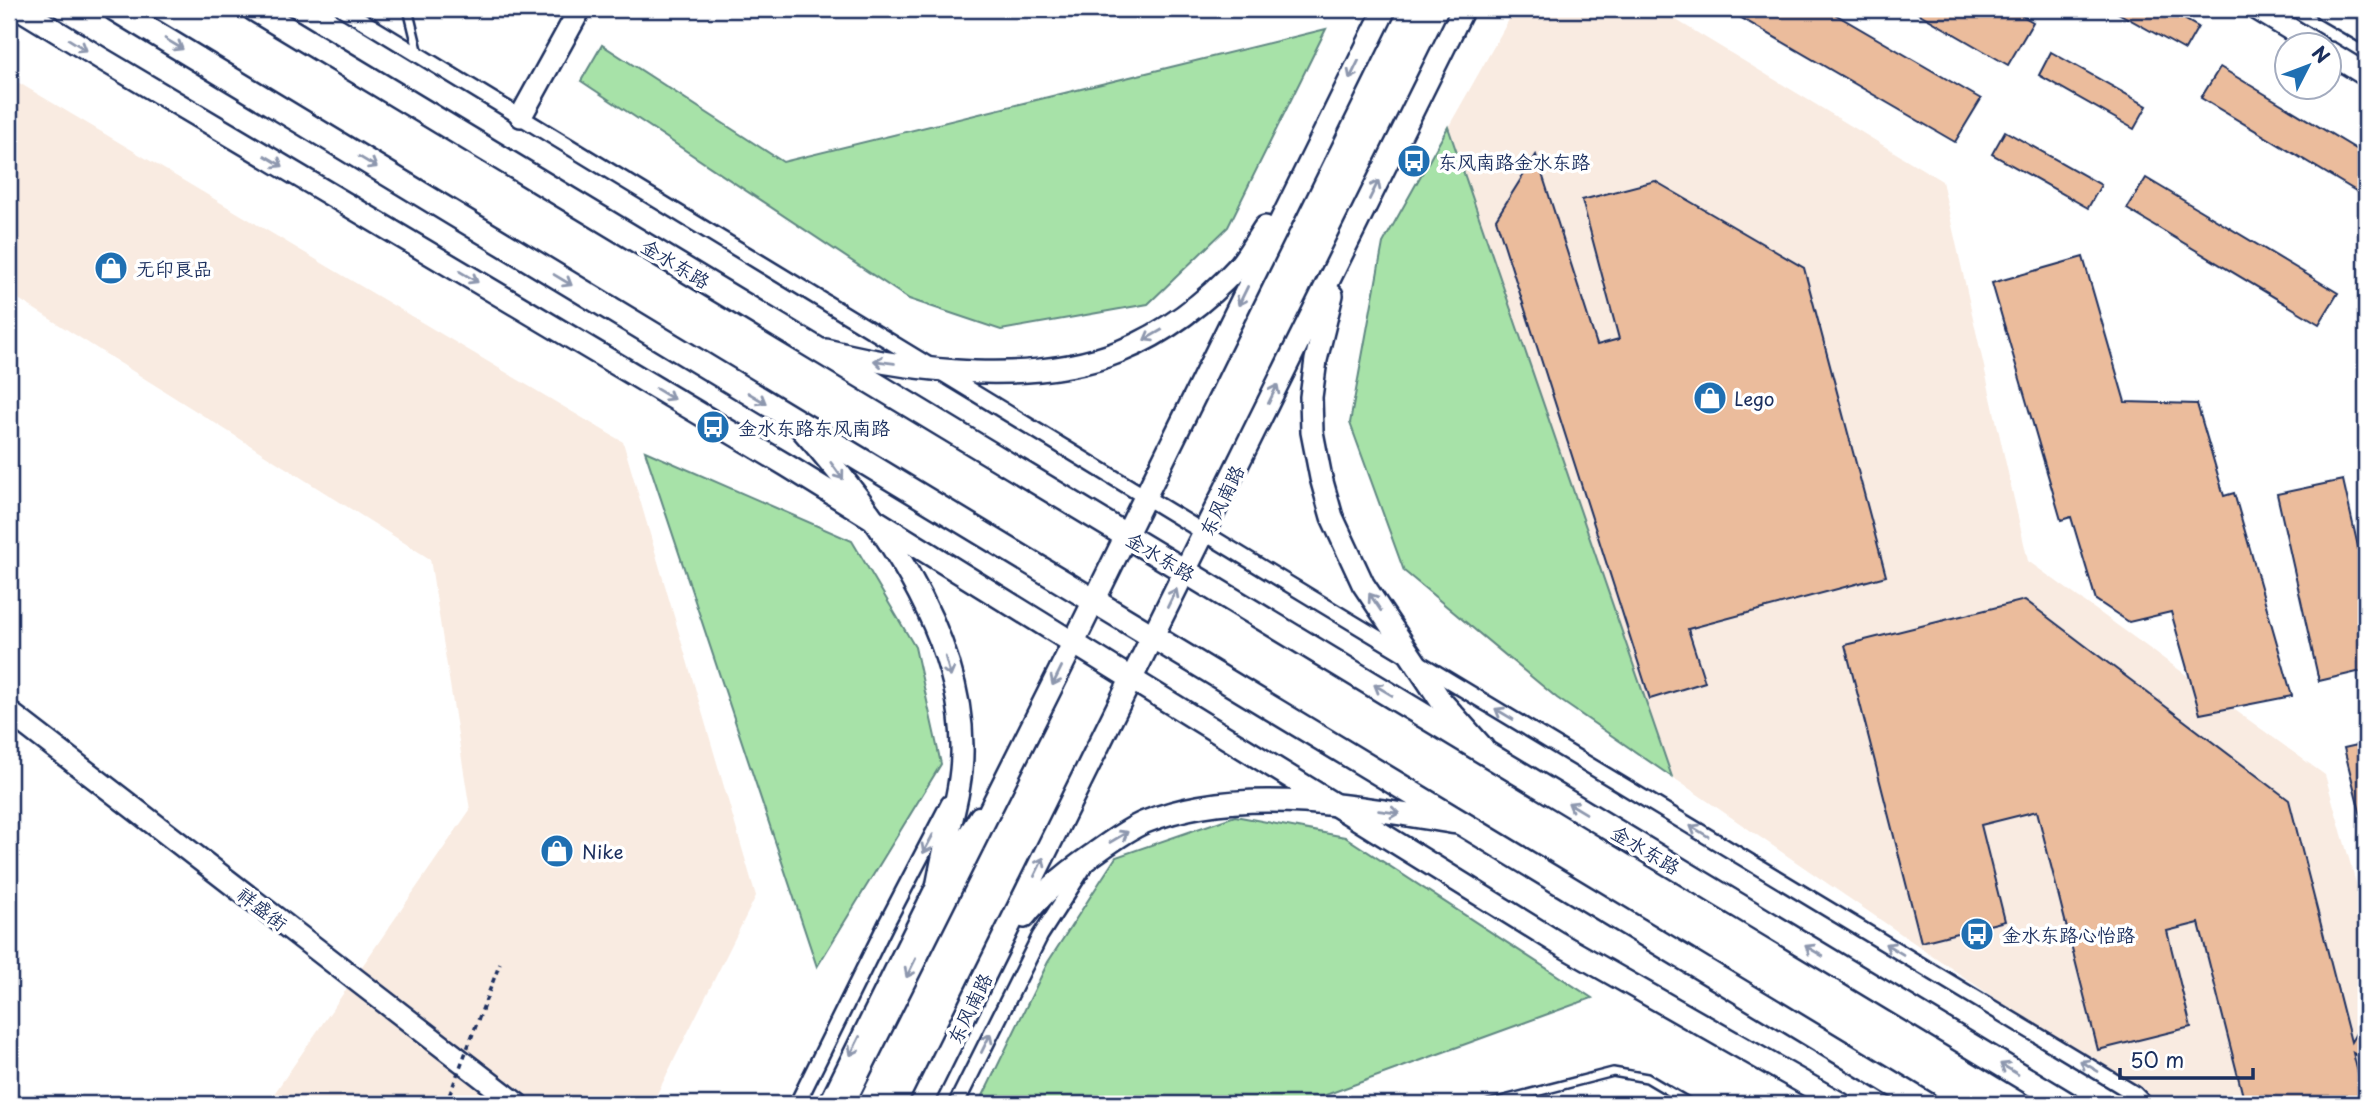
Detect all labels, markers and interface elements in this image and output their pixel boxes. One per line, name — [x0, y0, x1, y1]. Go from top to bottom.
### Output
north arrow — [2274, 32, 2344, 102]
one-way arrow — [163, 37, 183, 51]
one-way arrow — [68, 38, 88, 52]
text: N — [2306, 39, 2337, 69]
one-way arrow — [1347, 59, 1361, 80]
bus stop icon: 东风南路金水东路 — [1395, 142, 1433, 180]
place label: 东风南路金水东路 — [1438, 147, 1590, 175]
one-way arrow — [263, 155, 283, 169]
one-way arrow — [358, 155, 378, 169]
one-way arrow — [1367, 180, 1381, 201]
street label: 金水东路 — [636, 231, 716, 295]
shop icon: 无印良品 — [92, 249, 130, 287]
place label: 无印良品 — [136, 254, 212, 282]
one-way arrow — [459, 271, 479, 285]
one-way arrow — [552, 273, 572, 287]
one-way arrow — [1236, 285, 1250, 306]
one-way arrow — [1143, 329, 1164, 342]
one-way arrow — [873, 355, 896, 368]
shop icon: Lego — [1691, 379, 1729, 417]
one-way arrow — [1267, 384, 1281, 405]
place label: Lego — [1734, 384, 1775, 412]
one-way arrow — [654, 387, 674, 401]
one-way arrow — [747, 391, 767, 405]
bus stop icon: 金水东路东风南路 — [694, 408, 732, 446]
place label: 金水东路东风南路 — [738, 413, 890, 441]
street label: 东风南路 — [1192, 460, 1250, 540]
one-way arrow — [830, 461, 844, 480]
street label: 金水东路 — [1121, 524, 1201, 588]
one-way arrow — [1166, 588, 1180, 609]
one-way arrow — [1368, 593, 1382, 612]
one-way arrow — [943, 656, 956, 678]
one-way arrow — [1049, 665, 1063, 686]
one-way arrow — [1373, 683, 1393, 697]
one-way arrow — [1495, 707, 1515, 721]
one-way arrow — [1568, 801, 1588, 815]
one-way arrow — [1377, 806, 1399, 819]
street label: 金水东路 — [1606, 817, 1686, 881]
one-way arrow — [1690, 824, 1710, 838]
one-way arrow — [1109, 830, 1129, 844]
shop icon: Nike — [538, 832, 576, 870]
one-way arrow — [921, 833, 934, 854]
place label: Nike — [582, 837, 624, 865]
one-way arrow — [1032, 858, 1046, 878]
street label: 祥盛街 — [232, 879, 294, 937]
bus stop icon: 金水东路心怡路 — [1958, 915, 1996, 953]
place label: 金水东路心怡路 — [2002, 920, 2135, 948]
one-way arrow — [1885, 942, 1905, 956]
one-way arrow — [1805, 944, 1825, 958]
one-way arrow — [904, 957, 918, 978]
street label: 东风南路 — [940, 968, 998, 1048]
one-way arrow — [980, 1033, 994, 1054]
one-way arrow — [847, 1035, 861, 1056]
scale bar — [2120, 1036, 2252, 1080]
text: 50 m — [2130, 1043, 2184, 1075]
one-way arrow — [2080, 1059, 2100, 1073]
one-way arrow — [1999, 1061, 2019, 1075]

